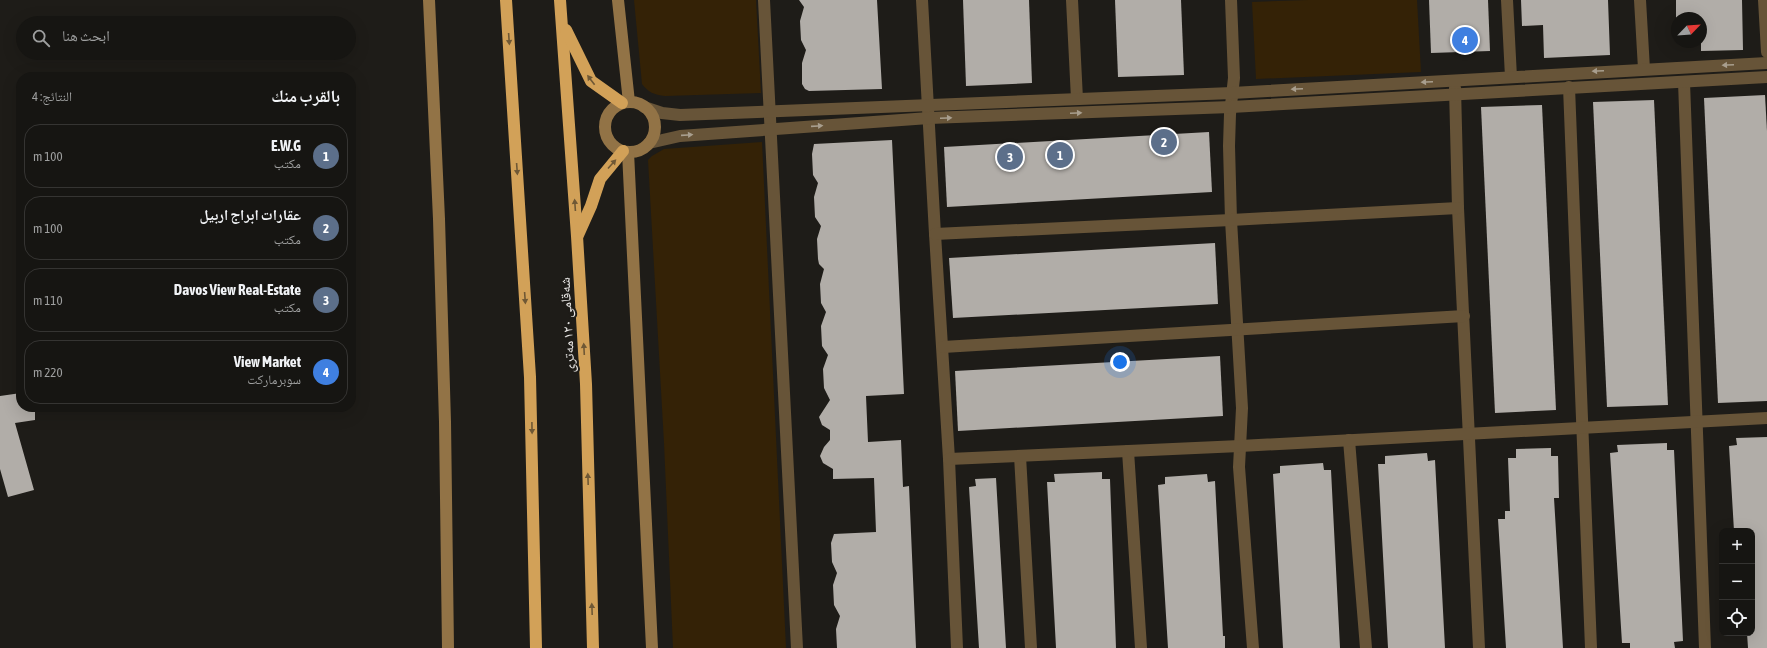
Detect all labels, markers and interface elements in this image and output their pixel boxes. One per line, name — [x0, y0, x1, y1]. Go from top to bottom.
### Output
north arrow — [1671, 12, 1707, 48]
search box — [16, 16, 356, 60]
pin: 4 — [1452, 25, 1478, 55]
icon: search — [30, 27, 52, 49]
text: ابحث هنا — [62, 27, 110, 44]
one-way arrow — [505, 33, 512, 45]
one-way arrow — [1721, 62, 1734, 68]
one-way arrow — [1592, 68, 1604, 75]
one-way arrow — [587, 74, 595, 85]
one-way arrow — [1421, 79, 1433, 86]
text: بالقرب منك — [271, 86, 340, 106]
one-way arrow — [1291, 86, 1303, 93]
text: النتائج: 4 — [32, 89, 72, 104]
one-way arrow — [1070, 109, 1082, 116]
one-way arrow — [940, 114, 952, 121]
one-way arrow — [811, 123, 823, 130]
pin: 2 — [1151, 127, 1177, 157]
one-way arrow — [681, 132, 693, 139]
text: E.W.G — [271, 137, 301, 154]
pin: 1 — [1047, 140, 1073, 170]
pin: 3 — [997, 142, 1023, 172]
text: 100 m — [33, 149, 63, 164]
text: 1 — [323, 149, 329, 164]
text: مكتب — [274, 156, 301, 171]
one-way arrow — [608, 159, 617, 170]
one-way arrow — [513, 163, 520, 175]
one-way arrow — [571, 199, 578, 211]
text: عقارات ابراج اربیل — [200, 206, 301, 223]
text: 100 m — [33, 221, 63, 236]
text: 2 — [323, 221, 329, 236]
text: مكتب — [274, 232, 301, 247]
street label: شەقامی ١٢٠ مەتری — [557, 277, 578, 373]
text: Davos View Real-Estate — [174, 281, 301, 298]
one-way arrow — [522, 292, 529, 304]
text: 110 m — [33, 293, 63, 308]
text: 3 — [323, 293, 329, 308]
text: مكتب — [274, 300, 301, 315]
one-way arrow — [580, 343, 587, 355]
your location — [1110, 352, 1130, 372]
text: View Market — [234, 353, 301, 370]
text: 220 m — [33, 365, 63, 380]
text: 4 — [323, 365, 329, 380]
text: سوبرماركت — [247, 372, 301, 387]
one-way arrow — [528, 422, 535, 434]
one-way arrow — [585, 473, 592, 485]
map controls — [1719, 528, 1755, 636]
button: + — [1719, 528, 1755, 564]
button: − — [1719, 564, 1755, 600]
button: locate — [1719, 600, 1755, 636]
one-way arrow — [589, 602, 595, 615]

